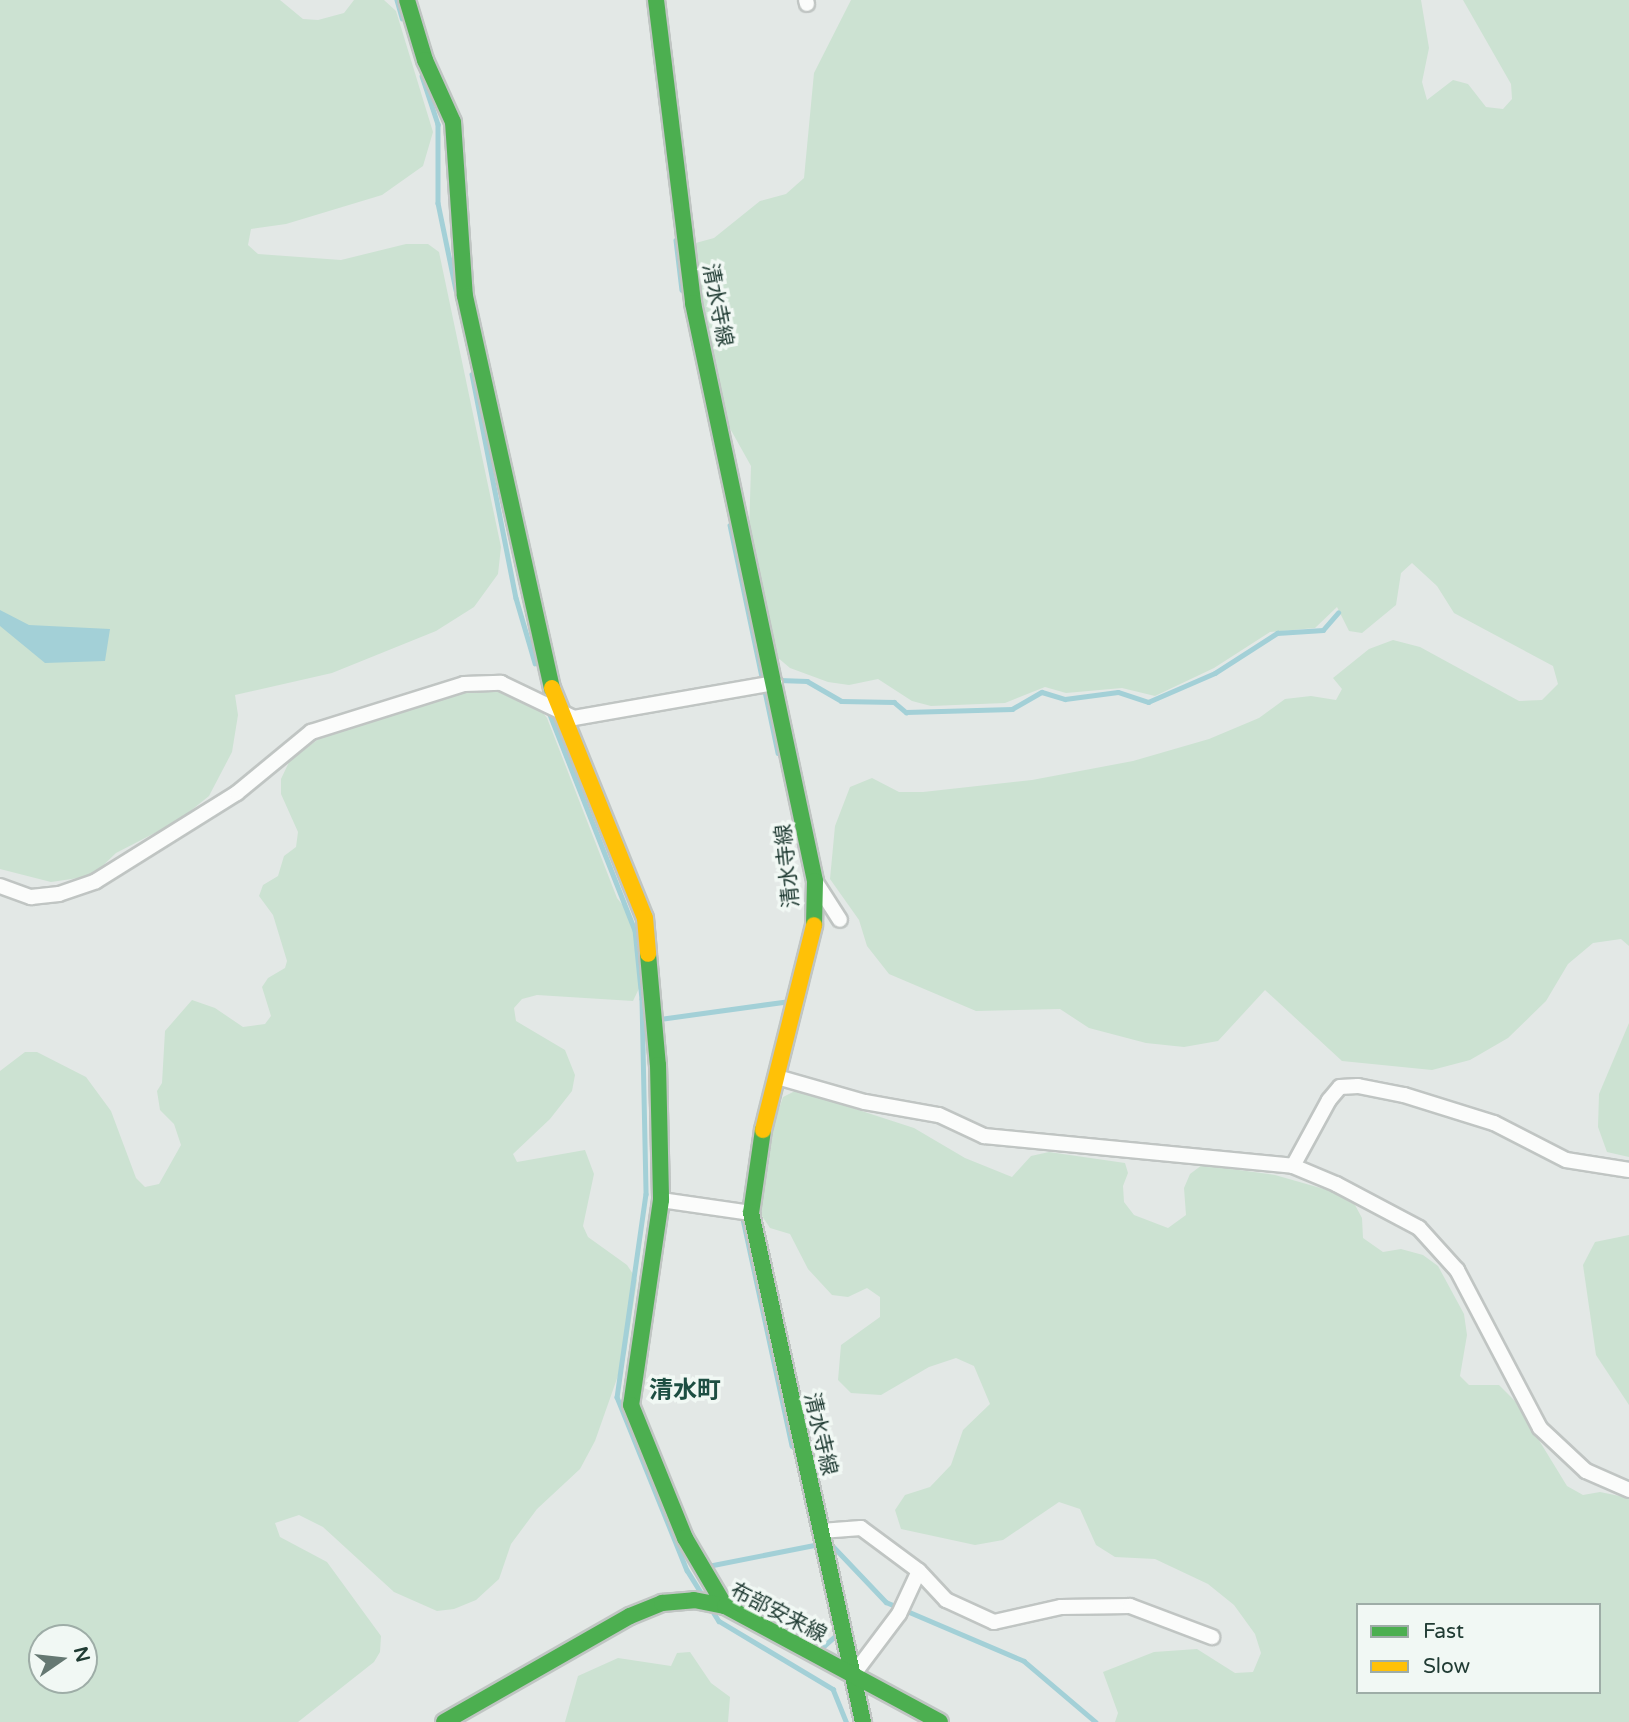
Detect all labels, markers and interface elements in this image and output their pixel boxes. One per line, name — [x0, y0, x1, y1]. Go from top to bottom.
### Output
street label: 清水寺線 — [697, 261, 737, 349]
street label: 清水寺線 — [771, 823, 805, 909]
district label: 清水町 — [649, 1377, 721, 1405]
street label: 清水寺線 — [798, 1390, 842, 1478]
street label: 布部安来線 — [726, 1578, 830, 1648]
legend — [1356, 1603, 1601, 1694]
text: Fast — [1423, 1619, 1464, 1644]
north arrow — [28, 1624, 98, 1694]
text: N — [69, 1644, 94, 1664]
text: Slow — [1423, 1654, 1470, 1679]

